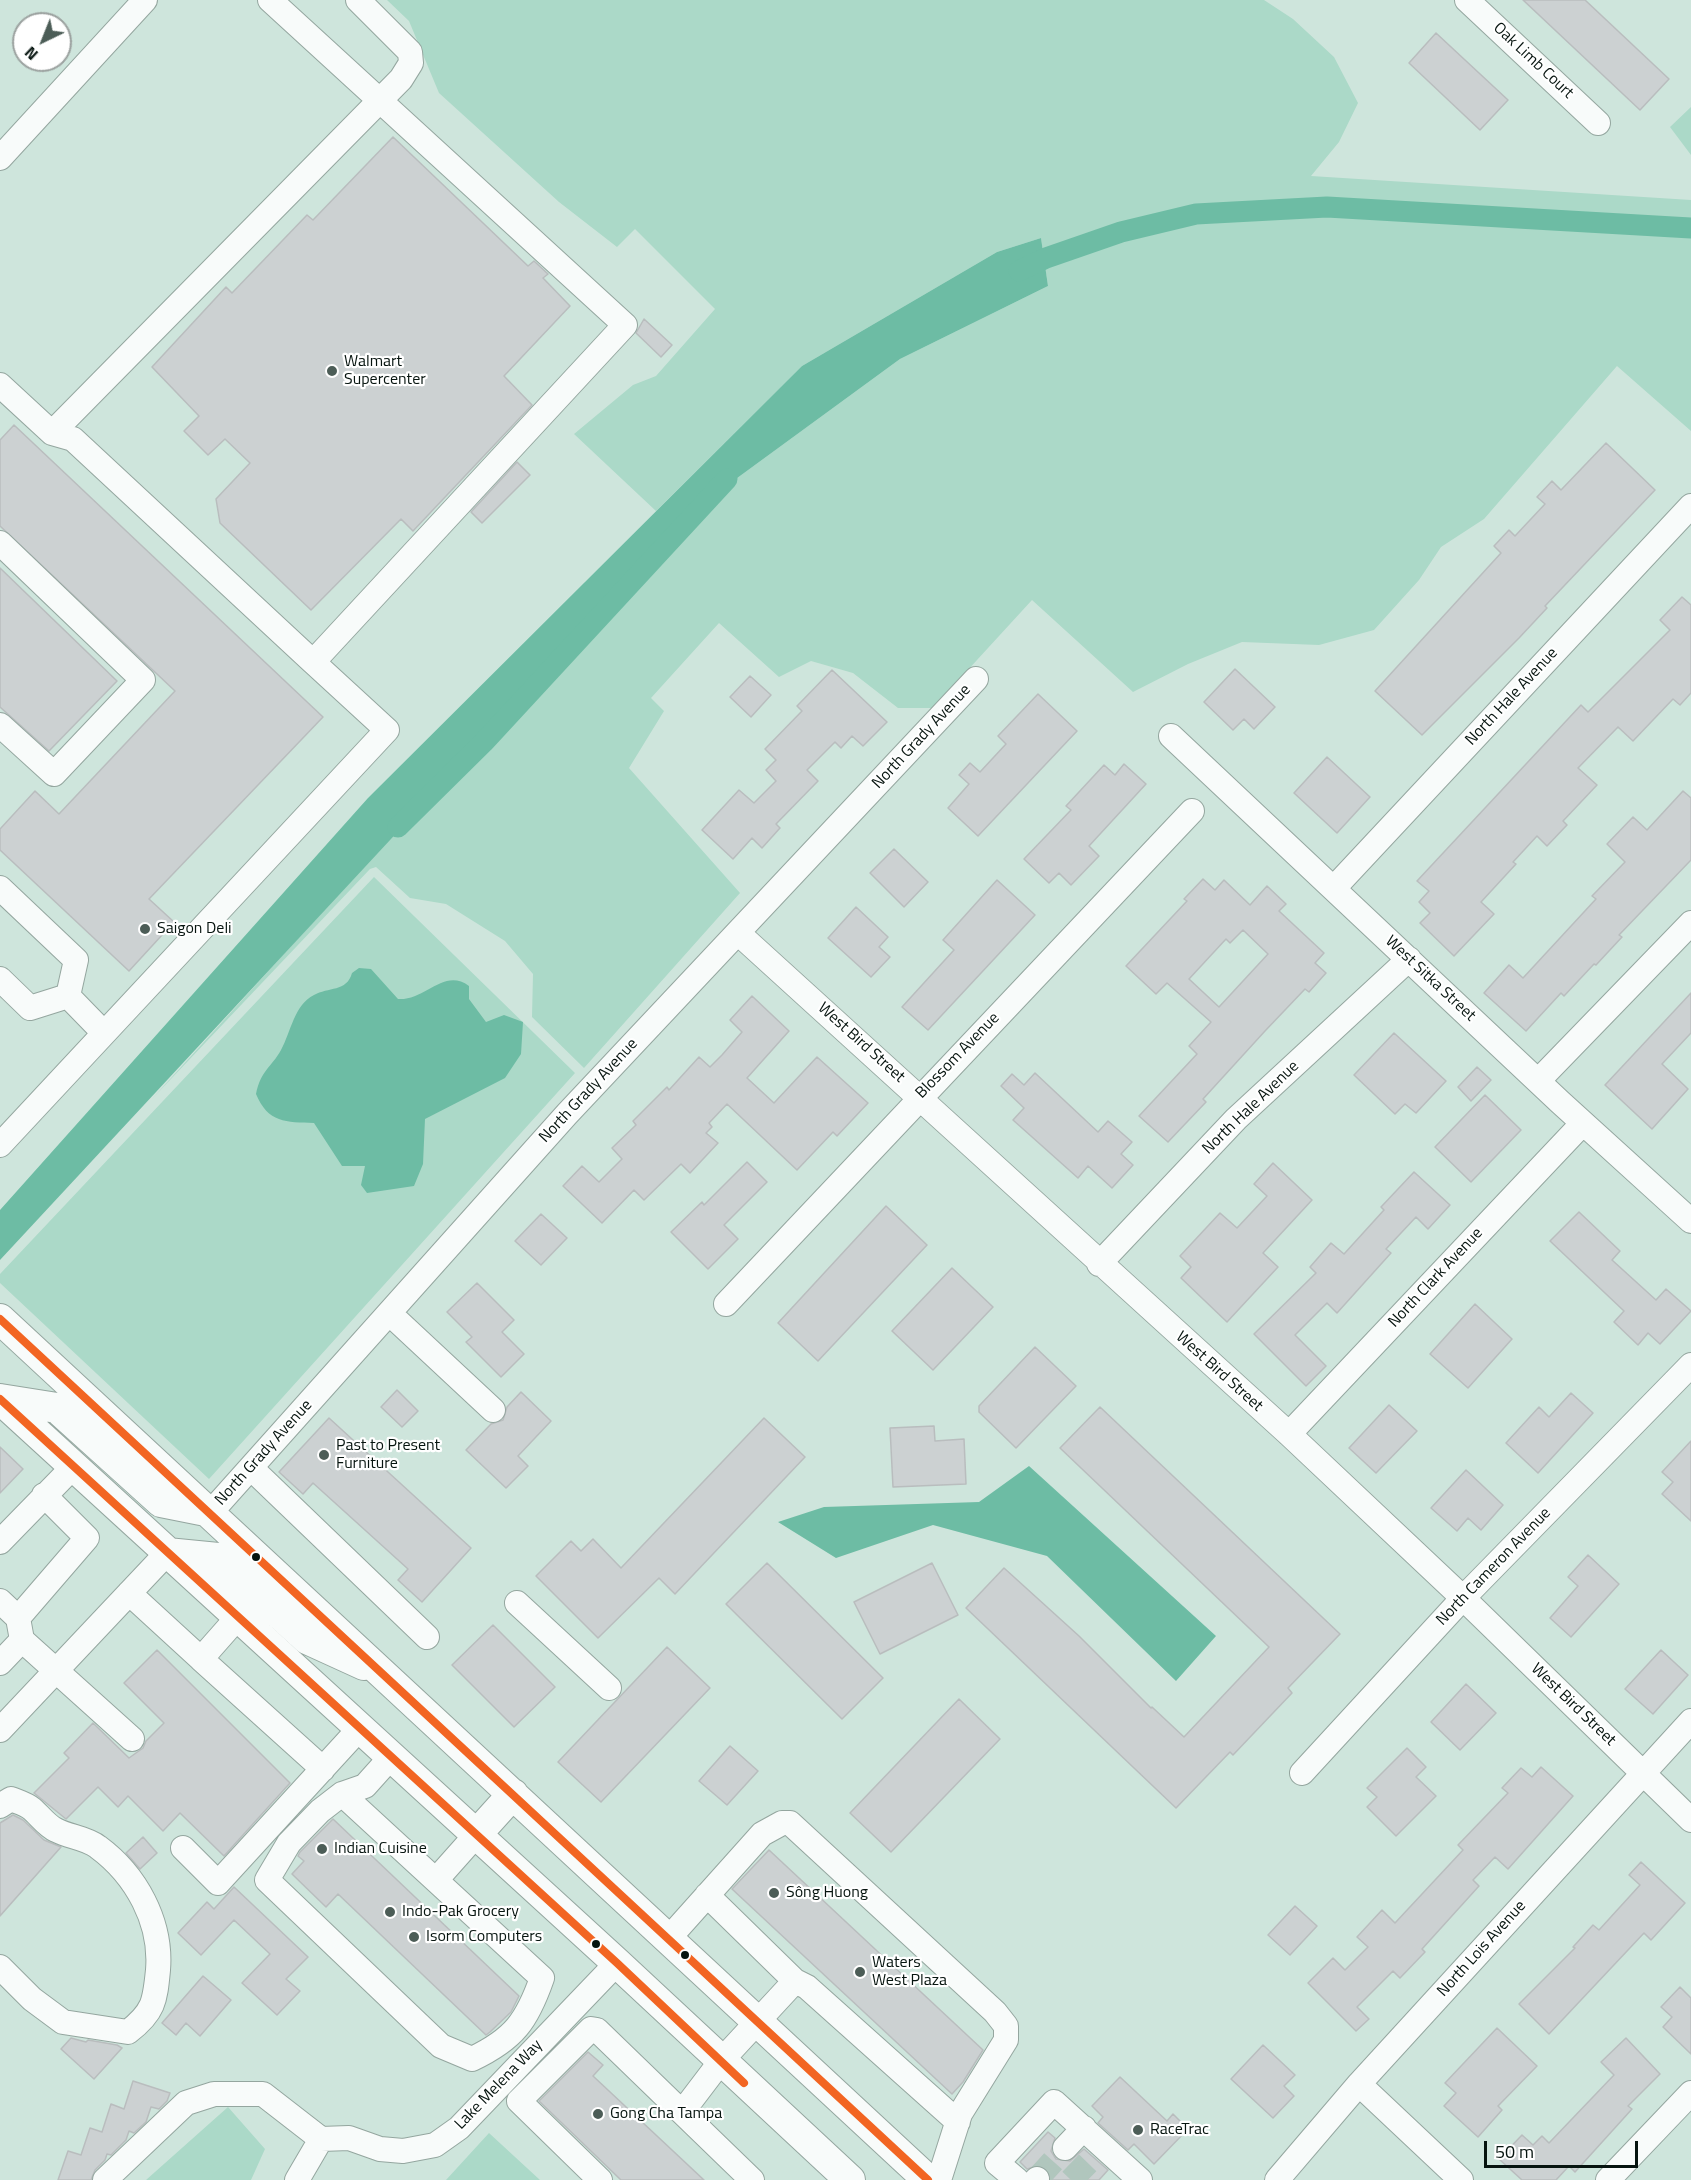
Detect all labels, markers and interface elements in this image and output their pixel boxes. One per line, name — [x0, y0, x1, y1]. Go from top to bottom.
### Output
north arrow — [12, 12, 72, 72]
street label: Oak Limb Court — [1489, 19, 1577, 103]
text: N — [19, 41, 43, 66]
place label: Walmart Supercenter — [344, 352, 426, 390]
marker: Walmart Supercenter — [325, 364, 339, 378]
street label: North Hale Avenue — [1462, 644, 1562, 750]
street label: North Grady Avenue — [869, 681, 975, 793]
place label: Saigon Deli — [157, 919, 232, 939]
marker: Saigon Deli — [138, 922, 152, 936]
street label: West Sitka Street — [1381, 932, 1479, 1026]
street label: West Bird Street — [814, 999, 908, 1087]
street label: Blossom Avenue — [912, 1009, 1004, 1103]
street label: North Grady Avenue — [536, 1035, 642, 1147]
street label: North Hale Avenue — [1199, 1057, 1303, 1159]
street label: North Clark Avenue — [1385, 1224, 1487, 1332]
street label: West Bird Street — [1172, 1328, 1266, 1416]
street label: North Grady Avenue — [211, 1396, 317, 1510]
place label: Past to Present Furniture — [336, 1436, 440, 1474]
marker: Past to Present Furniture — [317, 1448, 331, 1462]
street label: North Cameron Avenue — [1433, 1504, 1555, 1630]
unlabelled marker — [250, 1551, 262, 1563]
street label: West Bird Street — [1527, 1660, 1619, 1750]
place label: Indian Cuisine — [334, 1839, 427, 1859]
marker: Indian Cuisine — [315, 1842, 329, 1856]
place label: Sông Huong — [786, 1883, 868, 1903]
marker: Sông Huong — [767, 1886, 781, 1900]
street label: North Lois Avenue — [1434, 1897, 1530, 2001]
place label: Indo-Pak Grocery — [402, 1902, 519, 1922]
marker: Indo-Pak Grocery — [383, 1905, 397, 1919]
place label: Isorm Computers — [426, 1927, 542, 1947]
marker: Isorm Computers — [407, 1930, 421, 1944]
unlabelled marker — [590, 1938, 602, 1950]
unlabelled marker — [679, 1949, 691, 1961]
place label: Waters West Plaza — [872, 1953, 947, 1991]
marker: Waters West Plaza — [853, 1965, 867, 1979]
street label: Lake Melena Way — [451, 2036, 547, 2134]
place label: Gong Cha Tampa — [610, 2104, 722, 2124]
marker: Gong Cha Tampa — [591, 2107, 605, 2121]
place label: RaceTrac — [1150, 2120, 1209, 2140]
marker: RaceTrac — [1131, 2123, 1145, 2137]
scale bar — [1487, 2129, 1642, 2167]
text: 50 m — [1495, 2138, 1534, 2165]

